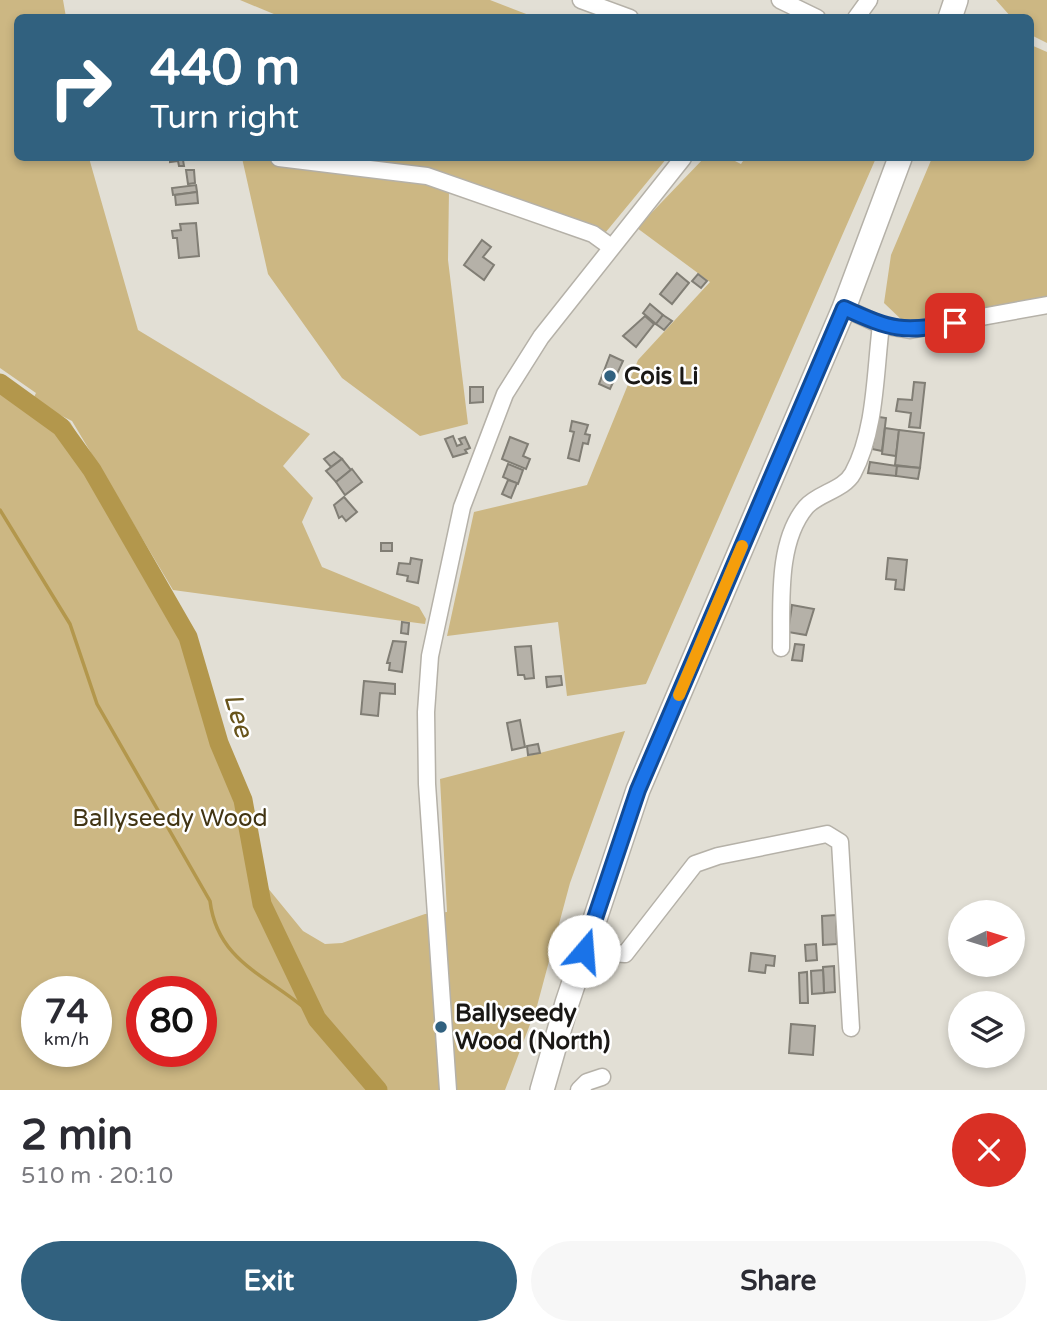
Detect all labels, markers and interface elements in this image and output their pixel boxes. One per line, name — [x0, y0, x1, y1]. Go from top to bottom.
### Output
text: 440 m — [150, 39, 300, 98]
icon: right — [35, 42, 126, 133]
text: Turn right — [150, 99, 299, 137]
pin — [925, 293, 985, 353]
icon: arrive — [936, 304, 974, 342]
place label: Cois Li — [624, 362, 698, 391]
marker: Cois Li — [602, 368, 618, 384]
water label: Lee — [217, 689, 260, 742]
park label: Ballyseedy Wood — [72, 804, 268, 833]
north arrow — [948, 900, 1026, 976]
map controls — [948, 900, 1025, 1068]
position arrow — [547, 914, 621, 988]
speed limit sign: 80 — [126, 976, 217, 1067]
text: 74 — [45, 991, 88, 1033]
button: layers — [948, 991, 1025, 1068]
place label: Ballyseedy Wood (North) — [455, 999, 610, 1056]
marker: Ballyseedy Wood (North) — [433, 1019, 449, 1035]
text: km/h — [44, 1028, 89, 1050]
text: 2 min — [21, 1110, 133, 1161]
button: close — [952, 1113, 1026, 1187]
text: 510 m · 20:10 — [21, 1162, 173, 1190]
button: Exit — [21, 1241, 517, 1321]
button: Share — [531, 1241, 1026, 1321]

